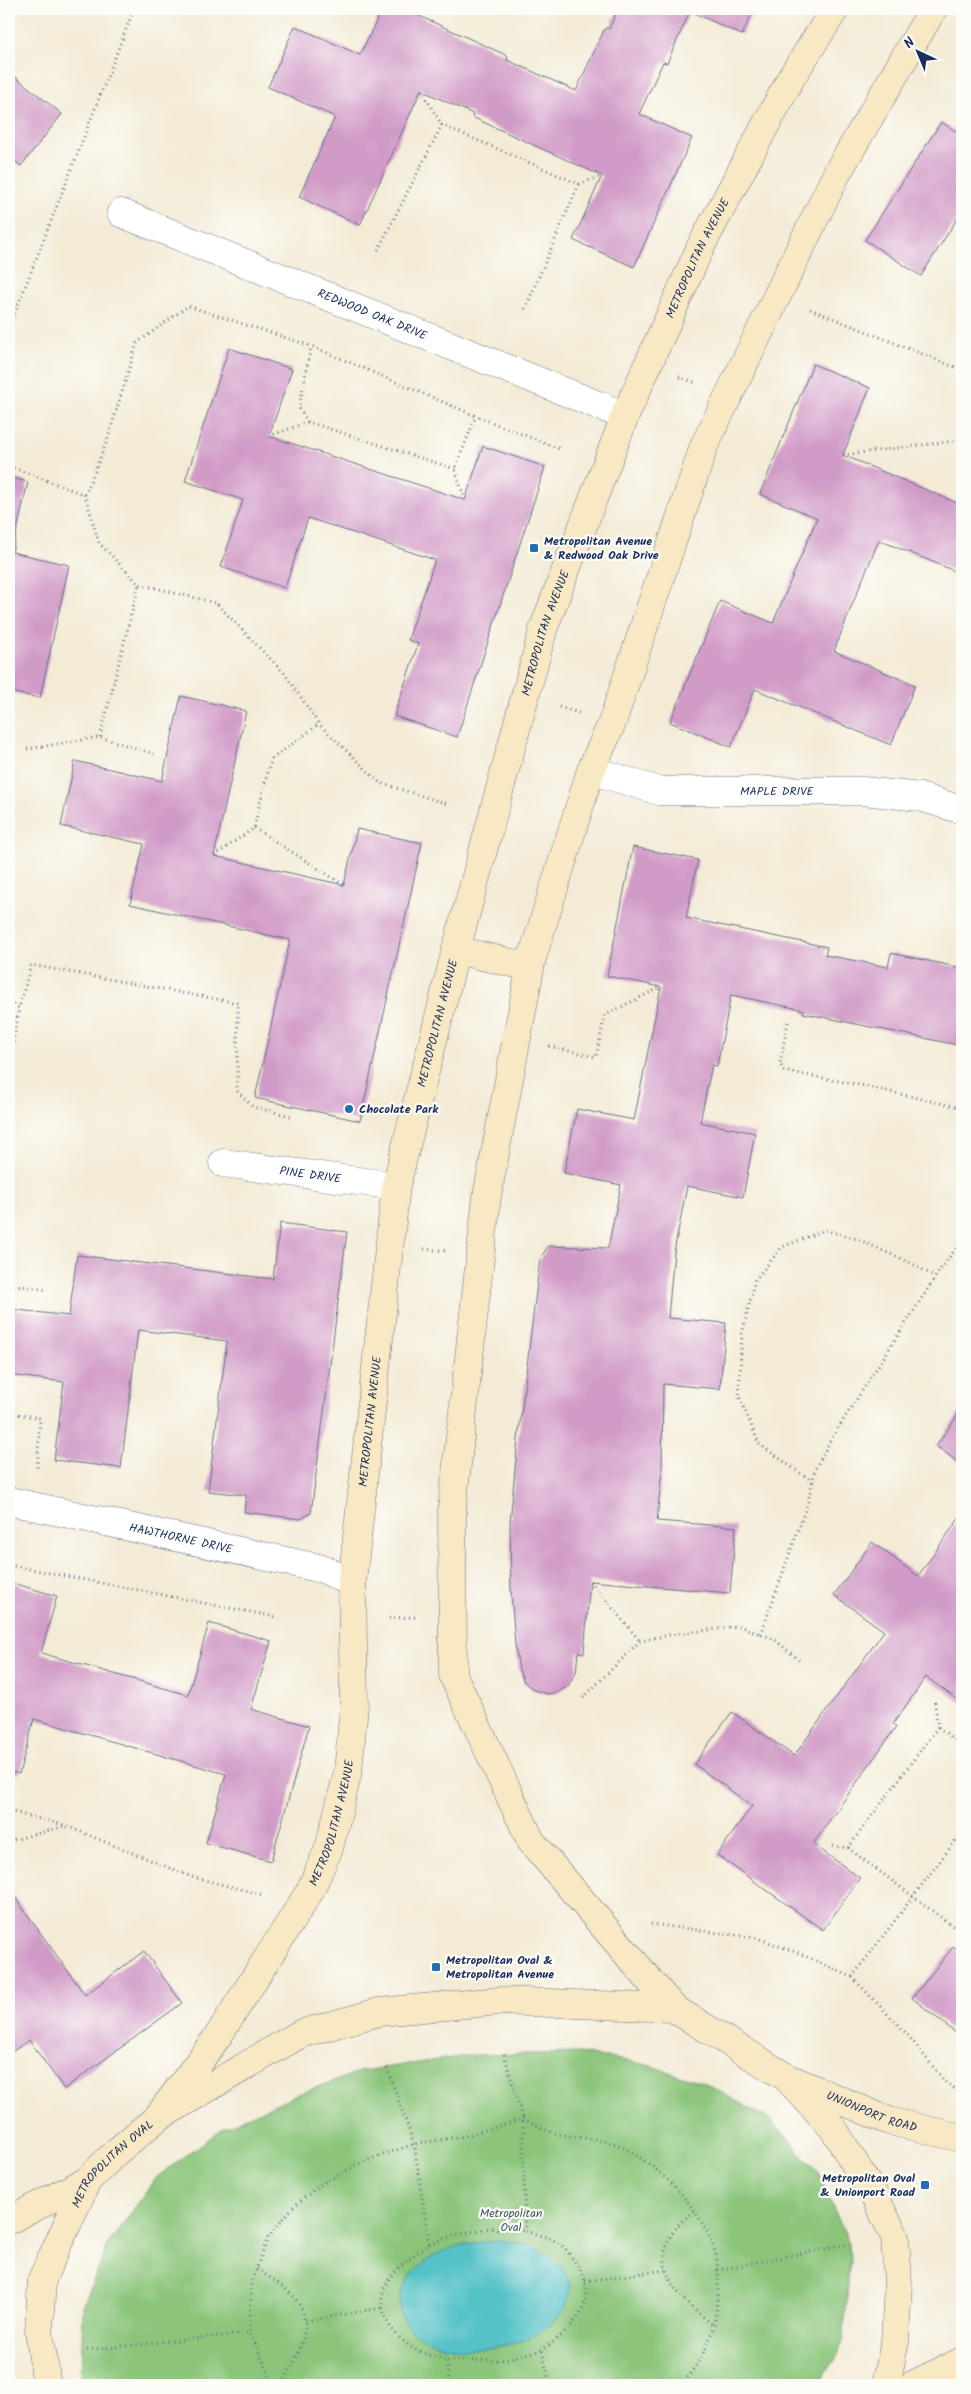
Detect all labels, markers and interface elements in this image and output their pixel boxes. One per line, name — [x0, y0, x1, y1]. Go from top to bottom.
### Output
north arrow — [894, 28, 944, 78]
text: N — [899, 32, 921, 54]
street label: METROPOLITAN AVENUE — [660, 194, 735, 321]
street label: REDWOOD OAK DRIVE — [315, 284, 431, 345]
place label: Metropolitan Avenue & Redwood Oak Drive — [544, 532, 659, 565]
marker: Metropolitan Avenue & Redwood Oak Drive — [528, 542, 540, 554]
street label: METROPOLITAN AVENUE — [516, 566, 575, 698]
street label: MAPLE DRIVE — [740, 782, 815, 801]
street label: METROPOLITAN AVENUE — [412, 956, 463, 1089]
place label: Chocolate Park — [359, 1100, 439, 1119]
marker: Chocolate Park — [343, 1103, 355, 1115]
street label: PINE DRIVE — [278, 1161, 343, 1188]
street label: METROPOLITAN AVENUE — [353, 1354, 387, 1488]
street label: HAWTHORNE DRIVE — [127, 1518, 236, 1559]
street label: METROPOLITAN AVENUE — [304, 1758, 359, 1889]
place label: Metropolitan Oval & Metropolitan Avenue — [446, 1951, 554, 1984]
marker: Metropolitan Oval & Metropolitan Avenue — [430, 1961, 442, 1973]
street label: UNIONPORT ROAD — [823, 2086, 919, 2137]
street label: METROPOLITAN OVAL — [67, 2115, 158, 2211]
place label: Metropolitan Oval & Unionport Road — [820, 2169, 916, 2202]
marker: Metropolitan Oval & Unionport Road — [919, 2179, 931, 2191]
park label: Metropolitan Oval — [480, 2204, 542, 2237]

